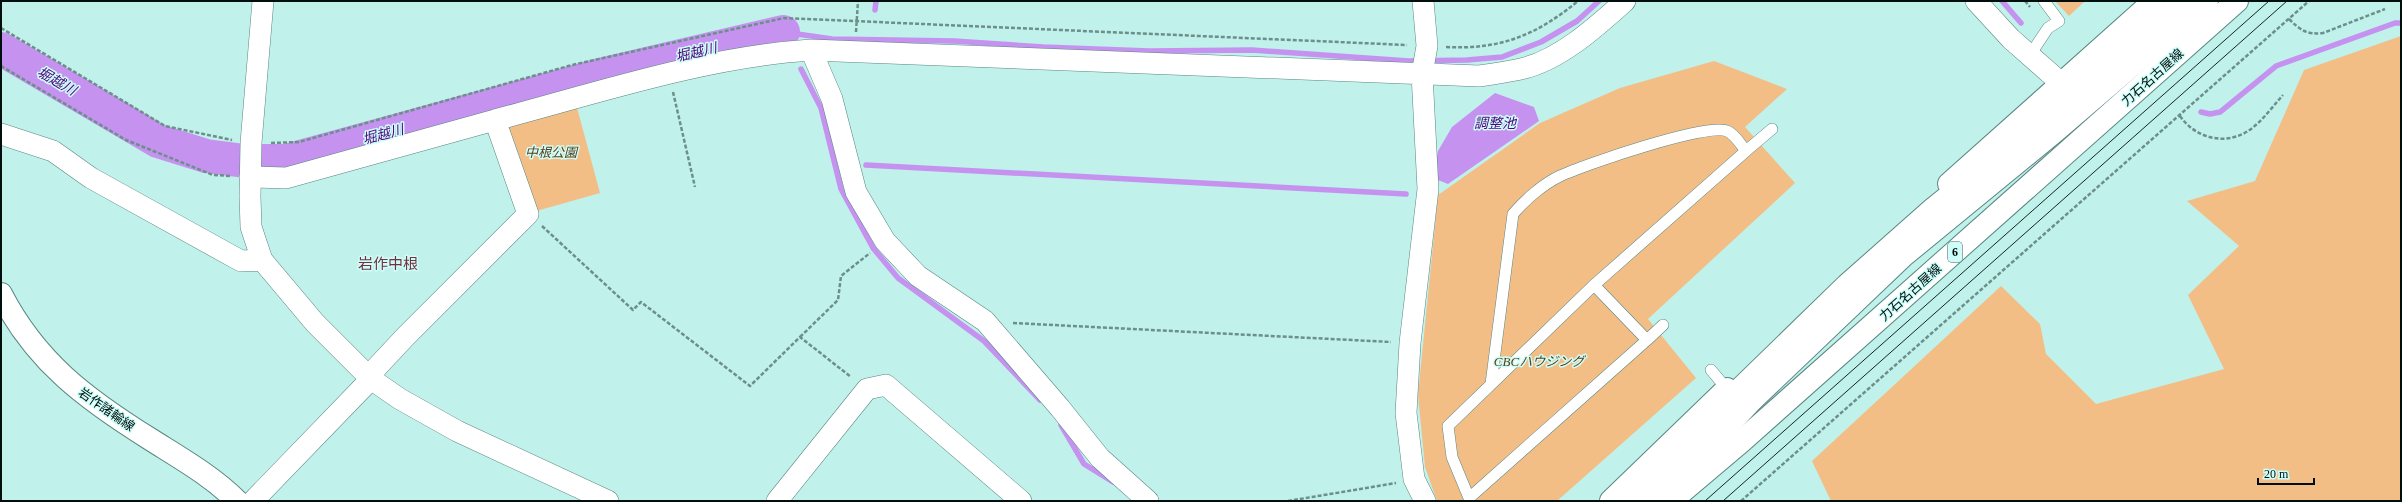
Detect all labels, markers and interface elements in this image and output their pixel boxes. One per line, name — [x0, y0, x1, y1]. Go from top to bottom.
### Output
water label: 堀越川 — [674, 40, 720, 65]
street label: 力石名古屋線 — [2118, 46, 2186, 109]
water label: 堀越川 — [35, 64, 80, 99]
water label: 調整池 — [1474, 116, 1518, 131]
water label: 堀越川 — [361, 121, 407, 147]
park label: 中根公園 — [525, 145, 579, 160]
road number: 6 — [1948, 242, 1962, 262]
district label: 岩作中根 — [358, 256, 418, 272]
street label: 力石名古屋線 — [1876, 261, 1944, 324]
park label: CBCハウジング — [1494, 354, 1586, 369]
street label: 岩作諸輪線 — [76, 385, 138, 434]
scale bar — [2258, 460, 2314, 486]
text: 20 m — [2264, 467, 2289, 481]

